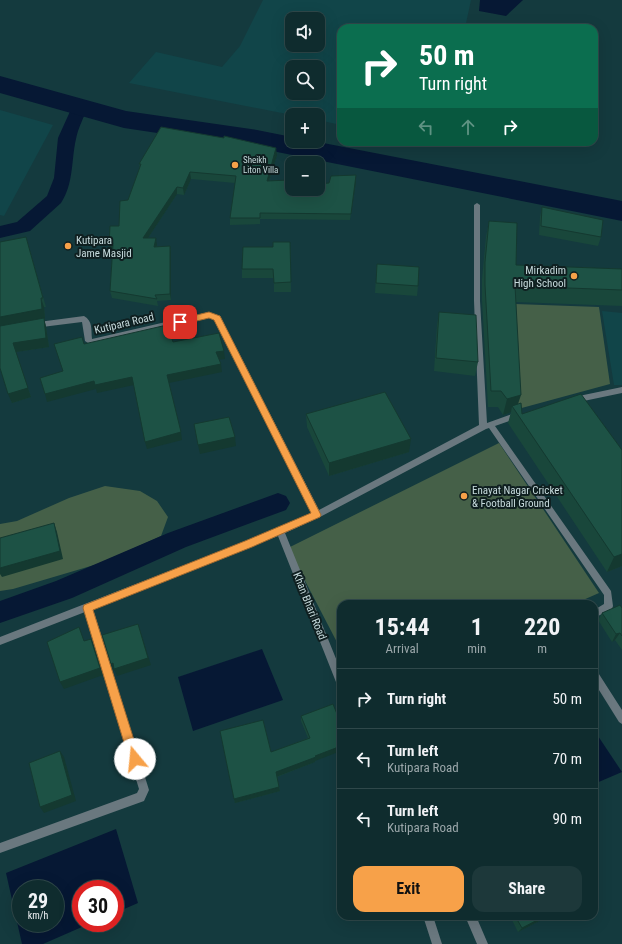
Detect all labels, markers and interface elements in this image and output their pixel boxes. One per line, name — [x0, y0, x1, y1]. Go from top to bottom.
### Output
map controls — [285, 12, 325, 196]
button: sound — [285, 12, 325, 52]
text: 50 m — [419, 39, 475, 72]
icon: right — [353, 40, 405, 92]
button: search — [285, 60, 325, 100]
text: Turn right — [419, 73, 487, 94]
button: + — [285, 108, 325, 148]
icon: left — [415, 116, 437, 138]
icon: ahead — [457, 116, 479, 138]
icon: right — [499, 116, 521, 138]
place label: Sheikh Liton Villa — [243, 155, 278, 175]
button: − — [285, 156, 325, 196]
marker: Sheikh Liton Villa — [230, 160, 240, 170]
place label: Kutipara Jame Masjid — [76, 234, 132, 260]
marker: Kutipara Jame Masjid — [63, 241, 73, 251]
place label: Mirkadim High School — [514, 264, 566, 290]
marker: Mirkadim High School — [569, 271, 579, 281]
pin — [163, 305, 197, 339]
street label: Kutipara Road — [93, 310, 155, 337]
icon: arrive — [169, 311, 191, 333]
place label: Enayat Nagar Cricket & Football Ground — [472, 484, 563, 510]
marker: Enayat Nagar Cricket & Football Ground — [459, 491, 469, 501]
street label: Khan Bhari Road — [290, 571, 329, 642]
text: 15:44 — [375, 613, 430, 641]
text: 1 — [471, 613, 483, 641]
text: 220 — [524, 613, 560, 641]
text: Arrival — [386, 641, 419, 656]
text: min — [467, 641, 486, 656]
text: m — [537, 641, 547, 656]
icon: right — [353, 688, 375, 710]
text: Turn right — [387, 690, 446, 708]
text: 50 m — [552, 690, 582, 708]
position arrow — [114, 738, 156, 780]
text: Turn left — [387, 742, 438, 760]
icon: left — [353, 748, 375, 770]
text: 70 m — [552, 750, 582, 768]
text: Kutipara Road — [387, 760, 459, 775]
text: Turn left — [387, 802, 438, 820]
icon: left — [353, 808, 375, 830]
text: 90 m — [552, 810, 582, 828]
text: Kutipara Road — [387, 820, 459, 835]
button: Exit — [353, 866, 464, 912]
button: Share — [472, 866, 582, 912]
speed limit sign: 30 — [72, 880, 124, 932]
text: 29 — [28, 889, 48, 913]
text: km/h — [28, 910, 48, 921]

